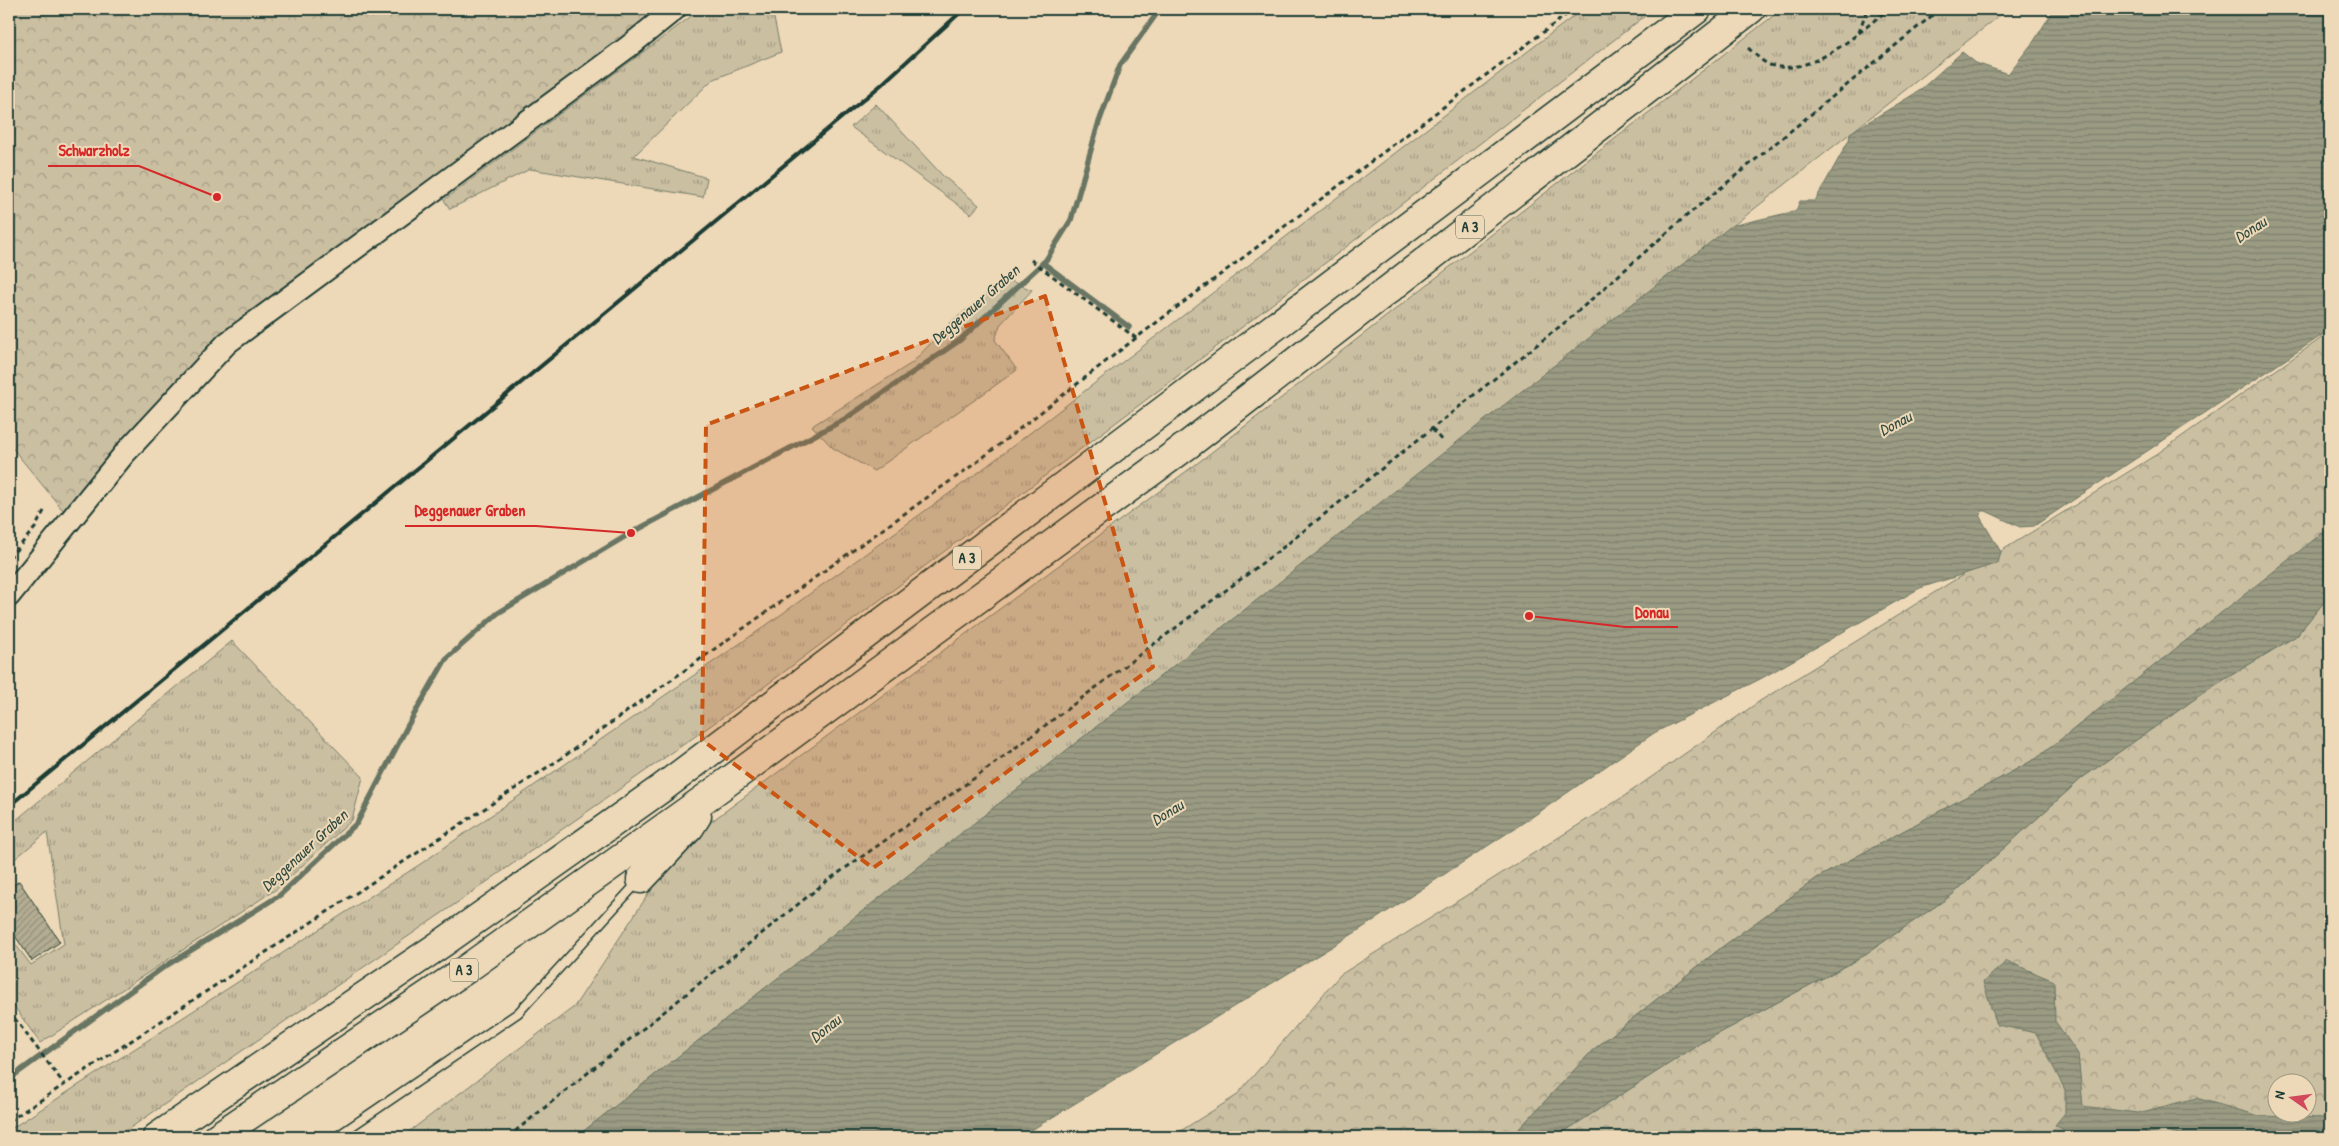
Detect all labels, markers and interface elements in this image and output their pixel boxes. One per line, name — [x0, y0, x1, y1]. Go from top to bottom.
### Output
callout: Schwarzholz — [48, 135, 139, 166]
text: Schwarzholz — [58, 139, 130, 161]
water label: Donau — [2230, 210, 2272, 247]
road number: A 3 — [1456, 216, 1484, 238]
water label: Deggenauer Graben — [926, 258, 1025, 349]
water label: Donau — [1875, 405, 1917, 441]
callout: Deggenauer Graben — [405, 495, 536, 526]
text: Deggenauer Graben — [415, 499, 526, 522]
road number: A 3 — [953, 546, 981, 570]
callout: Donau — [1625, 596, 1678, 627]
text: Donau — [1635, 601, 1670, 623]
water label: Donau — [1147, 793, 1189, 830]
water label: Deggenauer Graben — [256, 803, 353, 896]
road number: A 3 — [450, 958, 478, 982]
water label: Donau — [805, 1008, 846, 1047]
north arrow — [2266, 1074, 2316, 1124]
text: N — [2269, 1088, 2289, 1101]

